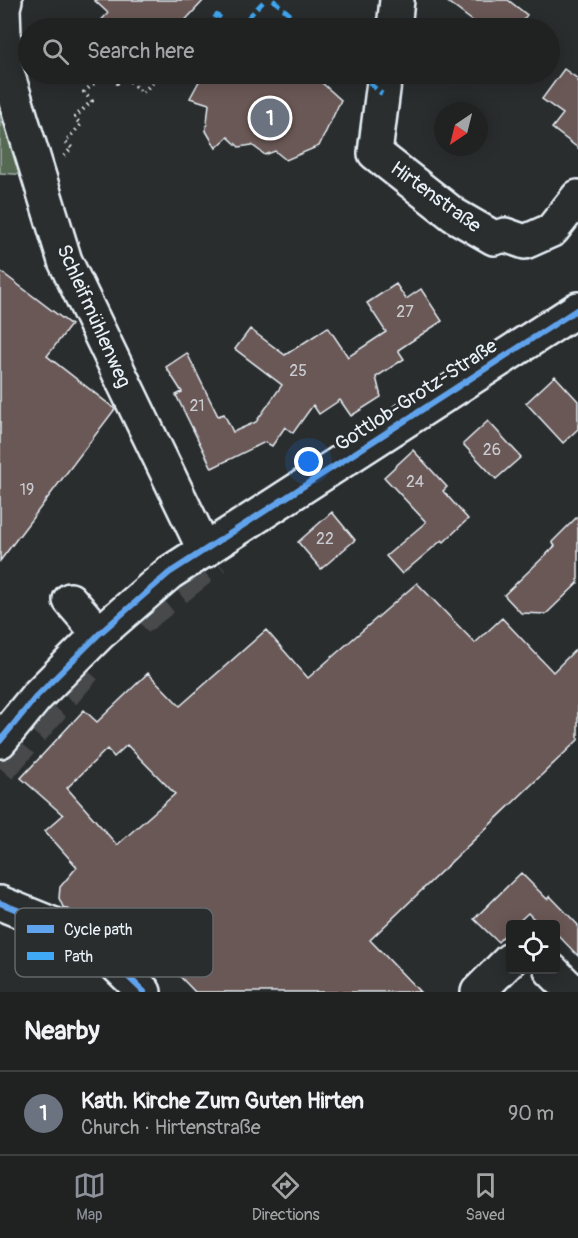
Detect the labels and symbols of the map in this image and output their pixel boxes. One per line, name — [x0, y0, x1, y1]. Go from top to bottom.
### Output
pin: 1 — [250, 96, 290, 140]
north arrow — [434, 102, 488, 156]
street label: Hirtenstraße — [386, 156, 486, 238]
street label: Schleifmühlenweg — [51, 241, 137, 391]
house number: 27 — [396, 302, 414, 322]
street label: Gottlob-Grotz-Straße — [330, 333, 502, 457]
house number: 25 — [289, 361, 307, 381]
house number: 21 — [189, 396, 205, 416]
house number: 26 — [483, 440, 501, 460]
your location — [294, 447, 323, 476]
house number: 24 — [406, 472, 424, 492]
house number: 19 — [20, 480, 34, 500]
house number: 22 — [316, 529, 334, 549]
legend — [15, 908, 213, 977]
text: Cycle path — [64, 920, 132, 940]
text: Path — [64, 947, 93, 967]

